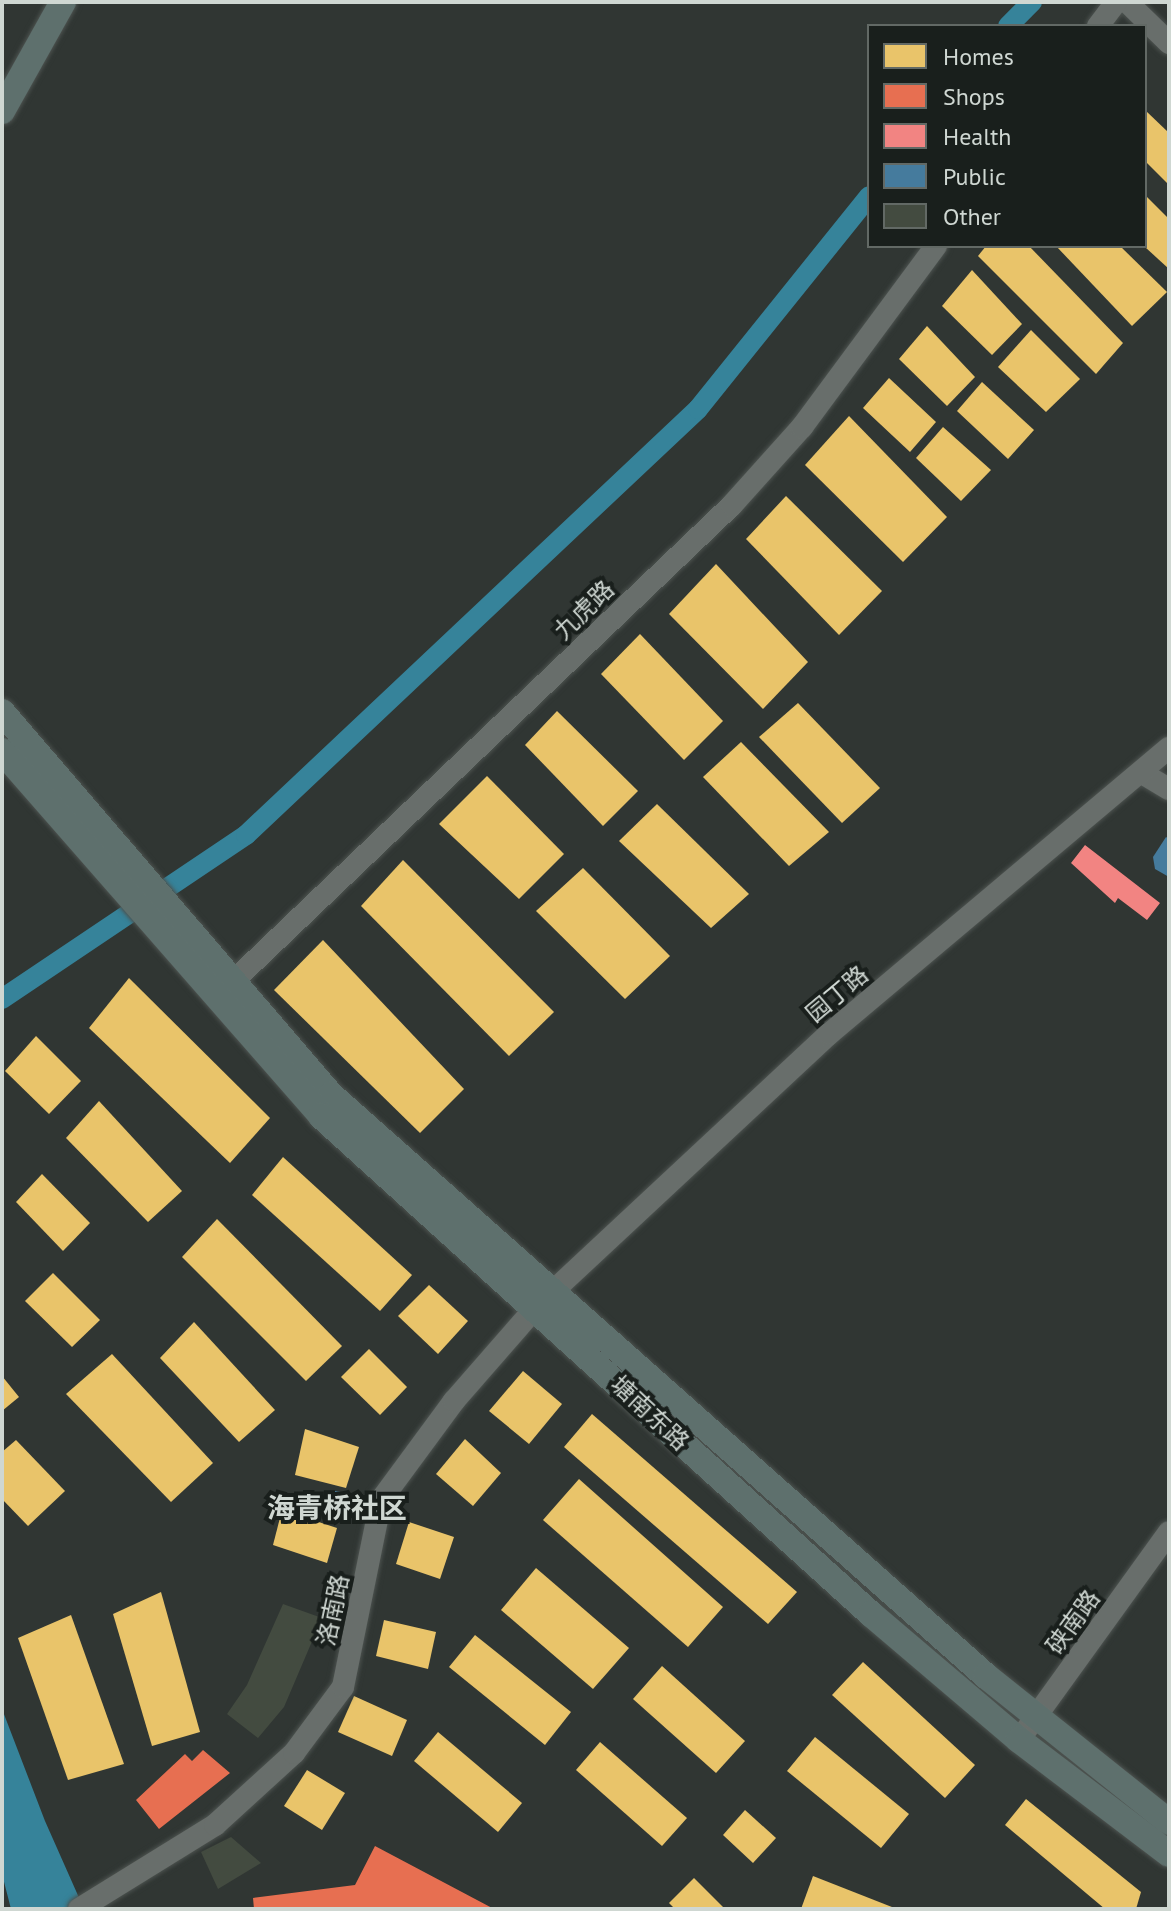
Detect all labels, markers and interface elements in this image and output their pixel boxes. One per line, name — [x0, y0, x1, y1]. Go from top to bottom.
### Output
legend — [867, 24, 1147, 248]
text: Homes — [943, 41, 1014, 72]
text: Shops — [943, 81, 1005, 112]
text: Health — [943, 121, 1012, 152]
text: Public — [943, 161, 1006, 192]
text: Other — [943, 201, 1001, 232]
street label: 九虎路 — [548, 575, 620, 645]
street label: 园丁路 — [800, 960, 874, 1028]
street label: 塘南东路 — [605, 1370, 695, 1456]
district label: 海青桥社区 — [267, 1491, 407, 1525]
street label: 洛南路 — [311, 1572, 355, 1648]
street label: 硖南路 — [1040, 1584, 1106, 1660]

